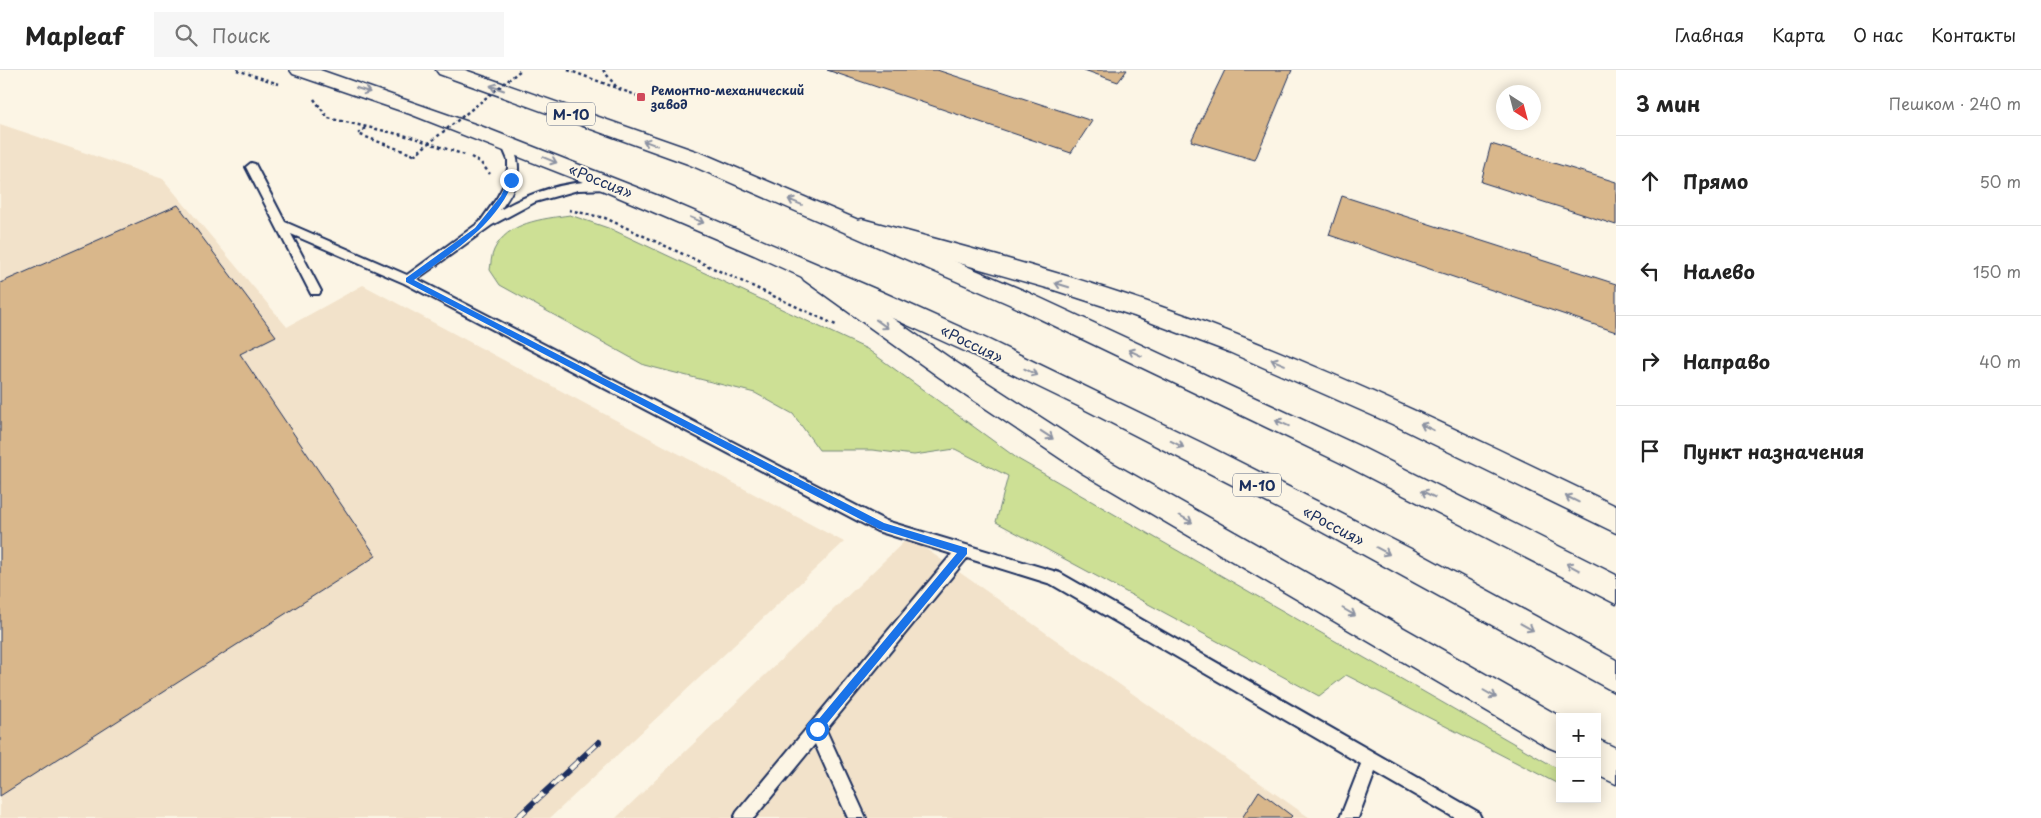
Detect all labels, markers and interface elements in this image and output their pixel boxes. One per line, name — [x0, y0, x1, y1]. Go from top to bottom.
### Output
search box — [154, 12, 504, 57]
text: Mapleaf — [25, 17, 124, 53]
icon: search — [172, 21, 200, 49]
text: Поиск — [212, 21, 270, 49]
text: Главная — [1675, 21, 1744, 48]
text: Карта — [1772, 21, 1825, 48]
text: О нас — [1853, 21, 1903, 48]
text: Контакты — [1931, 21, 2016, 48]
place label: Ремонтно-механический завод — [650, 81, 804, 113]
one-way arrow — [490, 83, 505, 92]
north arrow — [1496, 85, 1541, 130]
one-way arrow — [355, 86, 370, 95]
text: 3 мин — [1636, 87, 1700, 119]
marker: Ремонтно-механический завод — [635, 91, 647, 103]
text: Пешком · 240 m — [1889, 91, 2021, 115]
road number: М-10 — [547, 103, 595, 126]
one-way arrow — [643, 138, 658, 147]
one-way arrow — [543, 156, 558, 165]
street label: «Россия» — [565, 157, 637, 203]
icon: ahead — [1636, 167, 1664, 195]
text: Прямо — [1683, 167, 1748, 195]
route end — [500, 169, 523, 192]
text: 50 m — [1980, 169, 2021, 193]
one-way arrow — [788, 196, 803, 206]
one-way arrow — [689, 217, 704, 226]
icon: left — [1636, 257, 1664, 285]
text: Налево — [1683, 257, 1755, 285]
text: 150 m — [1973, 259, 2021, 283]
one-way arrow — [1054, 279, 1070, 289]
one-way arrow — [875, 318, 888, 329]
street label: «Россия» — [937, 318, 1008, 368]
icon: right — [1636, 347, 1664, 375]
text: Направо — [1683, 347, 1770, 375]
one-way arrow — [1128, 348, 1143, 357]
text: 40 m — [1979, 349, 2021, 373]
one-way arrow — [1271, 357, 1286, 366]
one-way arrow — [1023, 368, 1038, 377]
one-way arrow — [1275, 417, 1290, 427]
one-way arrow — [1419, 422, 1434, 432]
one-way arrow — [1040, 430, 1054, 441]
icon: arrive — [1636, 437, 1664, 465]
text: Пункт назначения — [1683, 437, 1864, 465]
one-way arrow — [1169, 439, 1184, 449]
road number: М-10 — [1233, 474, 1281, 496]
one-way arrow — [1421, 489, 1436, 498]
one-way arrow — [1565, 494, 1580, 503]
street label: «Россия» — [1299, 499, 1369, 551]
one-way arrow — [1179, 514, 1193, 524]
one-way arrow — [1376, 546, 1390, 556]
one-way arrow — [1566, 562, 1581, 571]
one-way arrow — [1342, 607, 1357, 617]
one-way arrow — [1519, 622, 1533, 632]
one-way arrow — [1482, 689, 1496, 699]
map controls — [1556, 713, 1601, 803]
button: + — [1556, 713, 1601, 758]
route start — [806, 718, 829, 741]
button: − — [1556, 758, 1601, 803]

